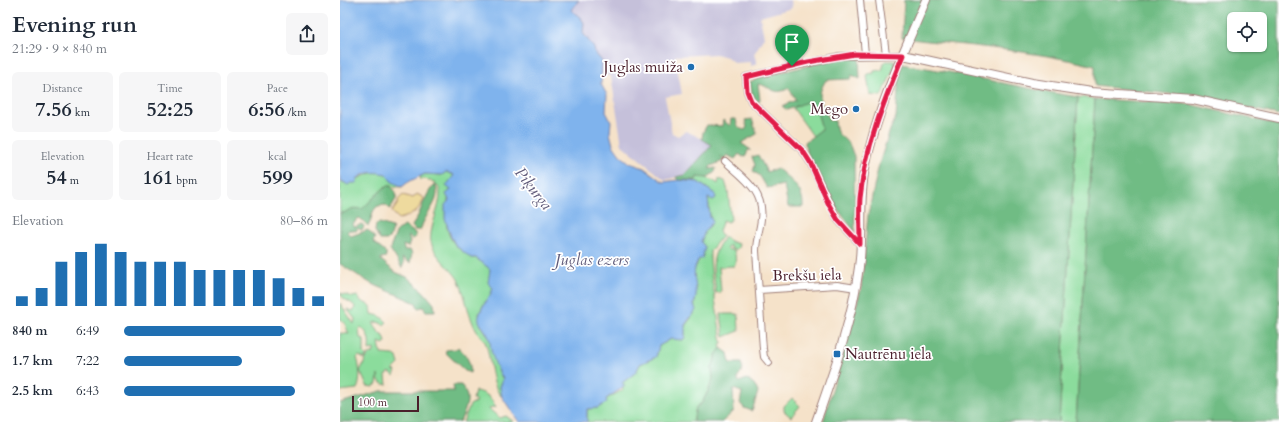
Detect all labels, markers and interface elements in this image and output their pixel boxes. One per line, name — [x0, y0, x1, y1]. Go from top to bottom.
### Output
text: Evening run — [12, 10, 137, 40]
map controls — [1227, 12, 1267, 52]
button: locate — [1227, 12, 1267, 52]
button: share — [286, 13, 328, 55]
pin — [775, 25, 809, 66]
icon: arrive — [781, 31, 803, 53]
text: 21:29 · 9 × 840 m — [12, 40, 107, 58]
place label: Juglas muiža — [602, 57, 684, 77]
marker: Juglas muiža — [686, 62, 696, 72]
text: Distance — [43, 81, 83, 96]
text: Time — [157, 81, 183, 96]
text: Pace — [267, 81, 288, 96]
text: 7.56 — [35, 96, 72, 123]
text: 52:25 — [147, 96, 193, 123]
text: 6:56 — [248, 96, 285, 123]
place label: Mego — [811, 99, 848, 119]
marker: Mego — [851, 104, 861, 114]
text: km — [72, 105, 90, 120]
text: /km — [285, 105, 306, 120]
text: Elevation — [41, 149, 85, 164]
text: Heart rate — [147, 149, 193, 164]
text: kcal — [268, 149, 287, 164]
water label: Piķurga — [509, 163, 557, 215]
text: 54 — [46, 164, 67, 191]
text: 161 — [143, 164, 173, 191]
text: 599 — [262, 164, 293, 191]
text: m — [67, 173, 79, 188]
text: bpm — [173, 173, 197, 188]
text: Elevation — [12, 212, 64, 230]
text: 80–86 m — [280, 212, 328, 230]
water label: Juglas ezers — [551, 249, 630, 271]
street label: Brekšu iela — [772, 264, 842, 286]
text: 840 m — [12, 322, 47, 340]
text: 6:49 — [76, 322, 99, 340]
place label: Nautrēnu iela — [845, 344, 932, 364]
marker: Nautrēnu iela — [832, 349, 842, 359]
text: 1.7 km — [12, 352, 53, 370]
text: 7:22 — [76, 352, 99, 370]
text: 2.5 km — [12, 382, 53, 400]
text: 6:43 — [76, 382, 99, 400]
scale bar — [352, 394, 419, 413]
text: 100 m — [358, 395, 387, 410]

